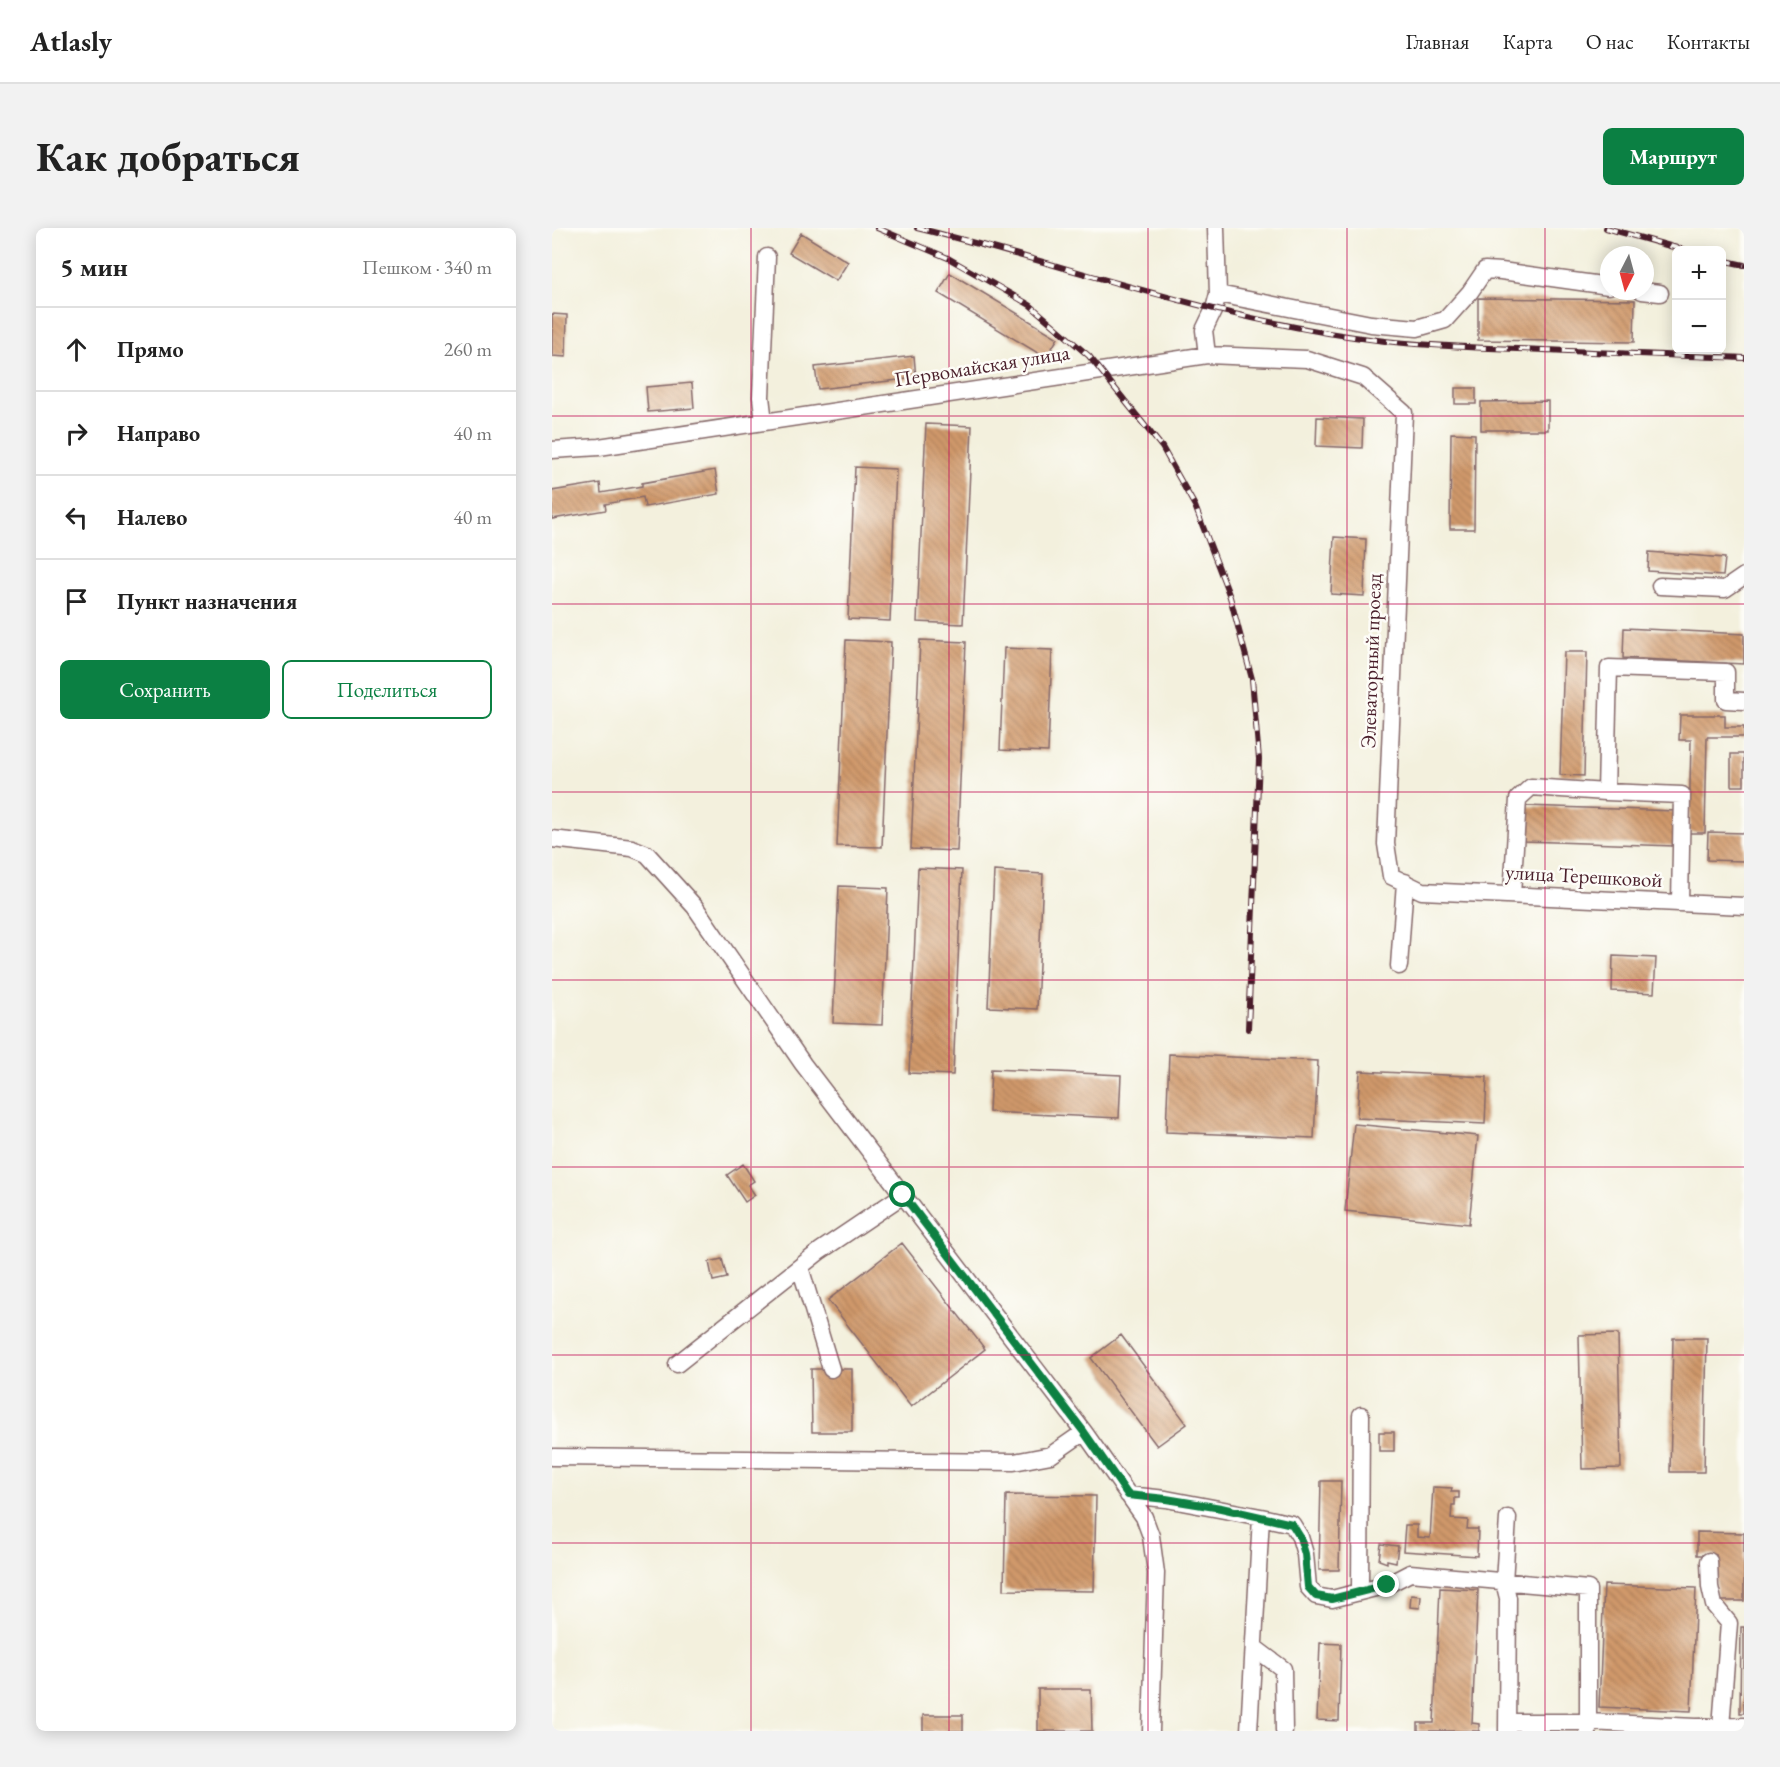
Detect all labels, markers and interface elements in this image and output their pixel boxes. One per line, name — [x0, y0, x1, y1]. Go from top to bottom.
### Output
text: Atlasly — [30, 23, 112, 59]
text: Главная — [1405, 28, 1469, 55]
text: Карта — [1502, 28, 1553, 55]
text: О нас — [1586, 28, 1634, 55]
text: Контакты — [1667, 28, 1750, 55]
button: Маршрут — [1603, 128, 1744, 185]
text: Как добраться — [36, 129, 300, 184]
north arrow — [1600, 246, 1654, 300]
map controls — [1672, 246, 1726, 354]
button: + — [1672, 246, 1726, 300]
text: 5 мин — [60, 250, 128, 284]
text: Пешком · 340 m — [362, 254, 492, 280]
button: − — [1672, 300, 1726, 354]
icon: ahead — [60, 333, 93, 366]
text: Прямо — [117, 335, 184, 364]
text: 260 m — [444, 336, 492, 362]
street label: Первомайская улица — [892, 338, 1072, 393]
icon: right — [60, 417, 93, 450]
text: Направо — [117, 419, 200, 448]
text: 40 m — [453, 420, 492, 446]
icon: left — [60, 501, 93, 534]
text: Налево — [117, 503, 187, 532]
text: 40 m — [453, 504, 492, 530]
street label: Элеваторный проезд — [1354, 573, 1387, 749]
icon: arrive — [60, 585, 93, 618]
text: Пункт назначения — [117, 587, 297, 616]
button: Сохранить — [60, 660, 270, 719]
button: Поделиться — [282, 660, 492, 719]
street label: улица Терешковой — [1505, 858, 1663, 893]
route start — [889, 1181, 915, 1207]
route end — [1373, 1571, 1399, 1597]

